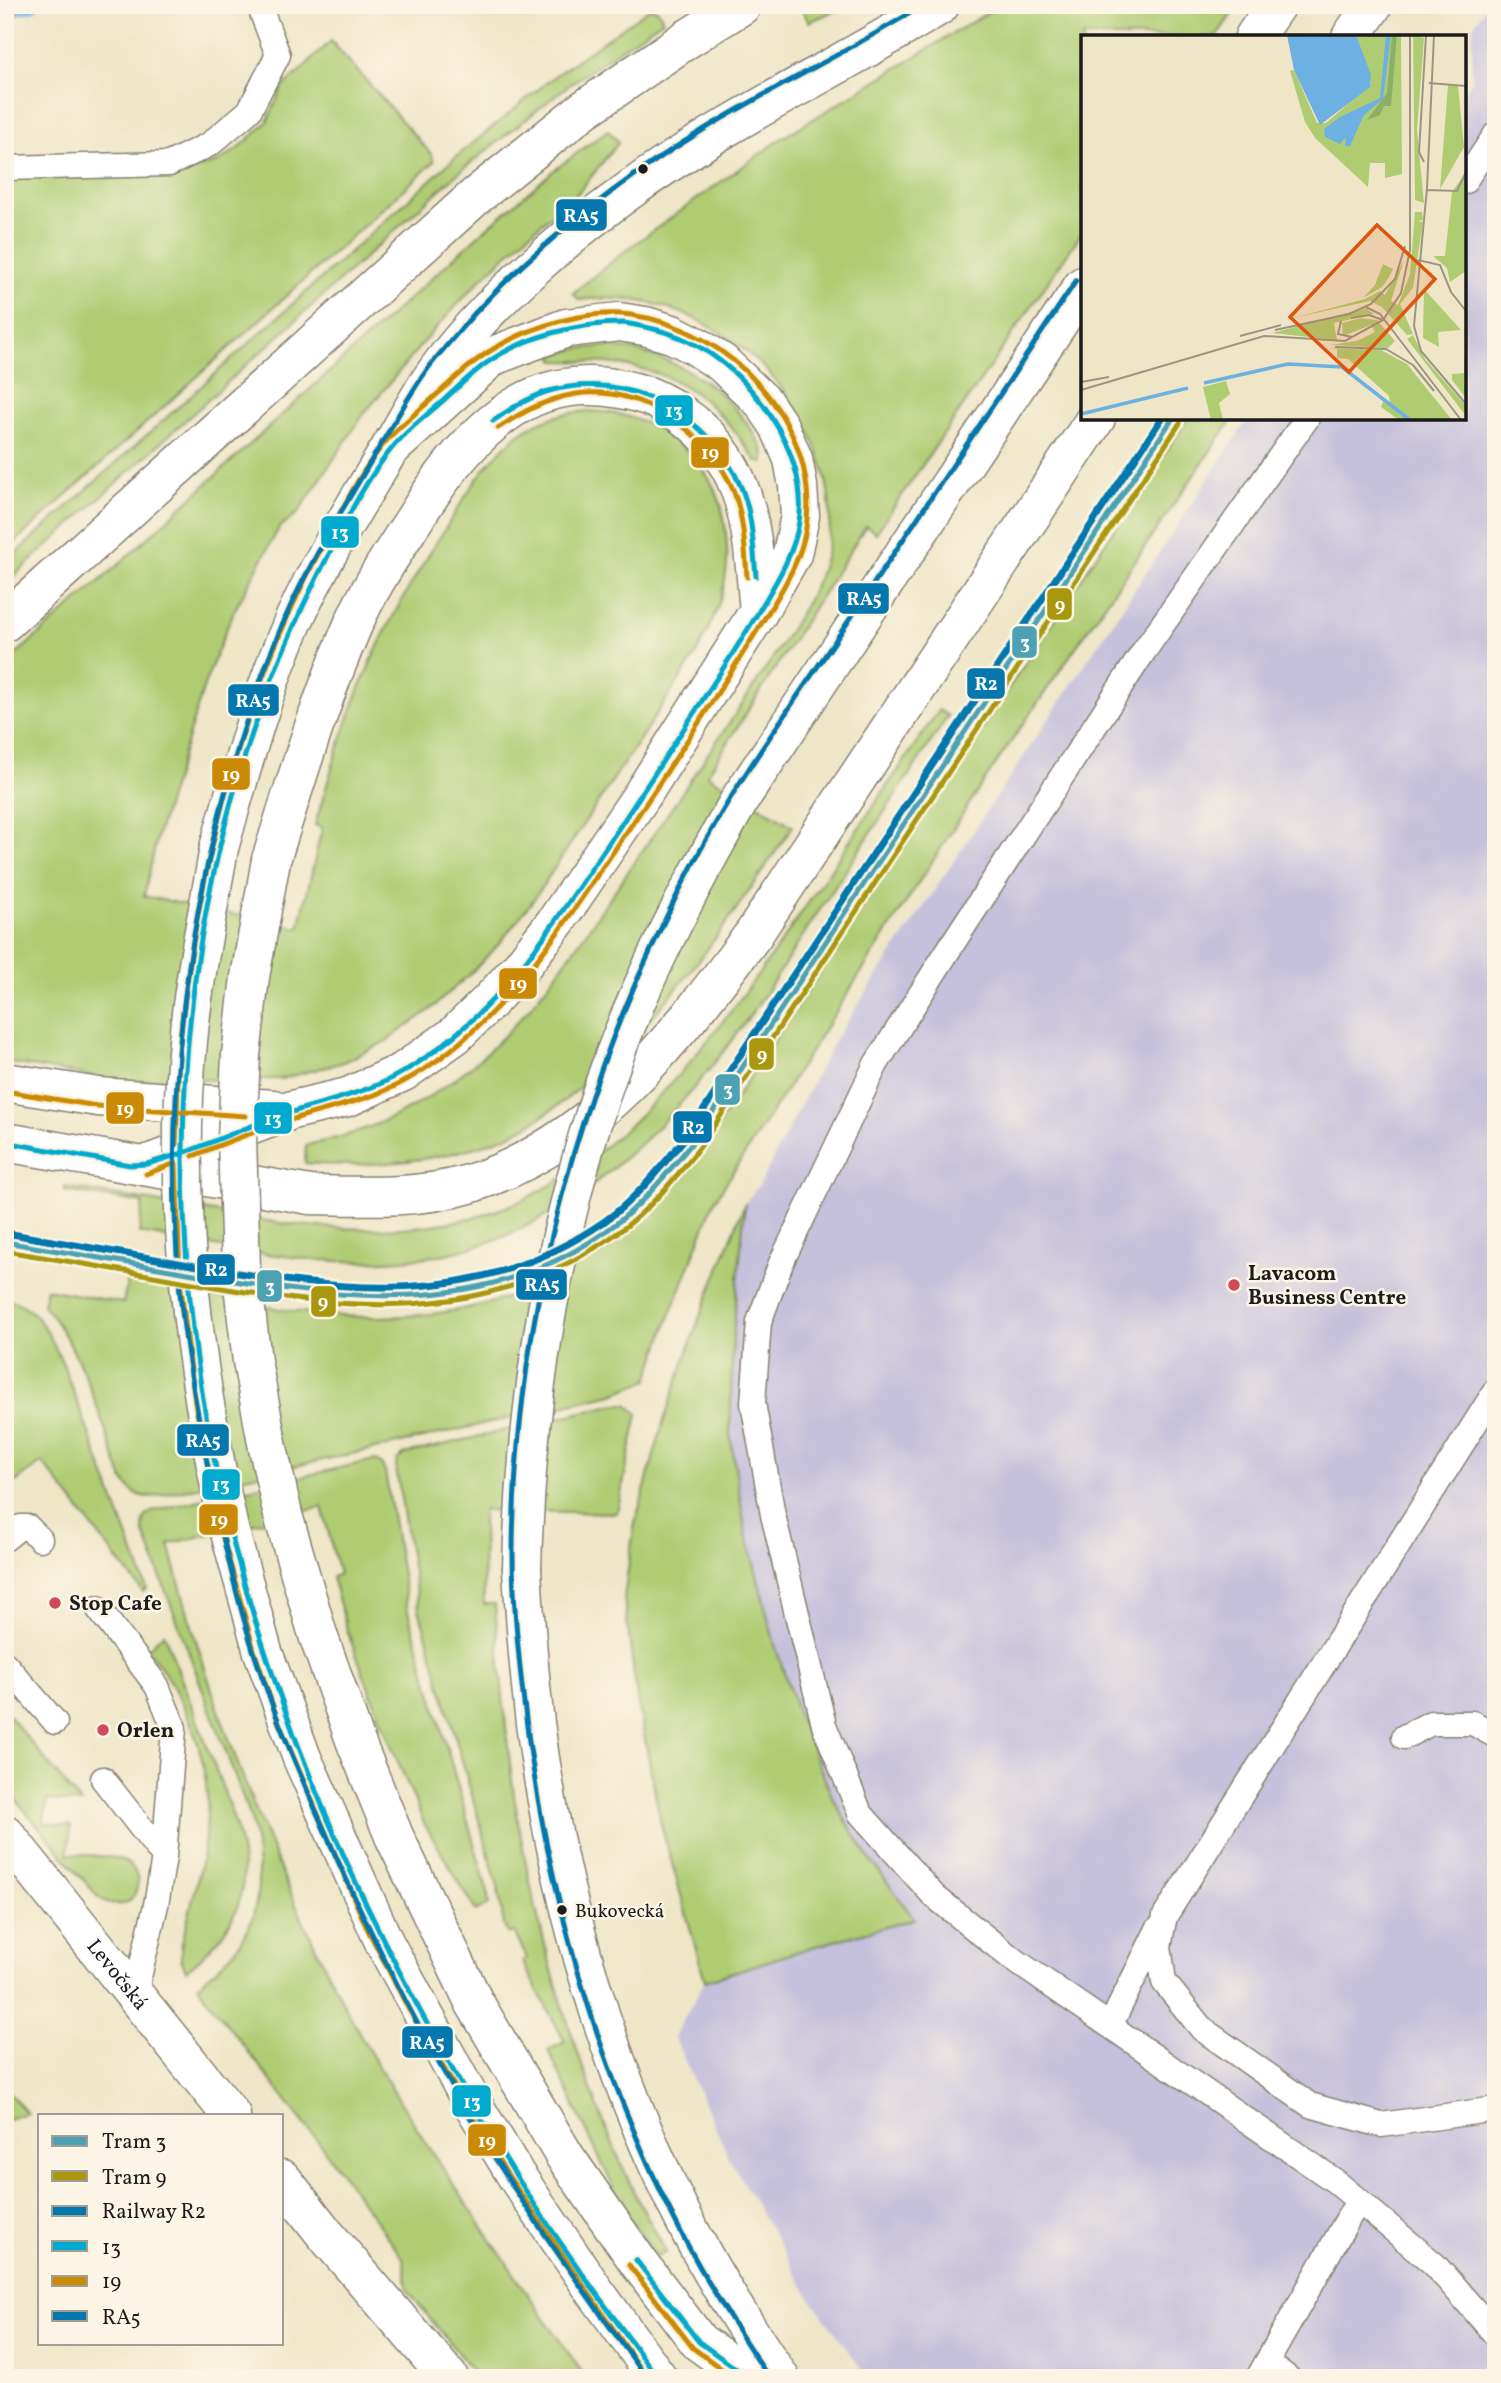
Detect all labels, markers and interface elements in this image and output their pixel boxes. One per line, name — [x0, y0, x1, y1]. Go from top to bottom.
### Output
inset map — [1081, 35, 1466, 420]
unlabelled marker — [636, 162, 650, 176]
line badge: RA5 — [555, 198, 608, 232]
text: RA5 — [563, 204, 599, 230]
line badge: 13 — [654, 394, 694, 427]
text: 13 — [665, 399, 683, 425]
line badge: 19 — [690, 436, 730, 469]
text: 19 — [701, 441, 719, 467]
line badge: 13 — [320, 515, 360, 549]
text: 13 — [331, 521, 349, 547]
line badge: RA5 — [837, 582, 890, 615]
text: RA5 — [846, 587, 882, 613]
line badge: 9 — [1046, 587, 1073, 621]
text: 9 — [1055, 593, 1065, 619]
line badge: 3 — [1011, 625, 1038, 659]
text: 3 — [1020, 631, 1030, 657]
line badge: R2 — [966, 667, 1006, 700]
text: R2 — [974, 672, 998, 698]
line badge: RA5 — [227, 683, 280, 717]
text: RA5 — [235, 689, 271, 715]
line badge: 19 — [211, 757, 251, 791]
text: 19 — [222, 763, 240, 789]
line badge: 19 — [498, 967, 538, 1000]
text: 19 — [509, 972, 527, 998]
line badge: 9 — [748, 1037, 775, 1071]
text: 9 — [757, 1043, 767, 1069]
line badge: 3 — [714, 1073, 741, 1106]
text: 3 — [723, 1078, 733, 1104]
line badge: 19 — [105, 1091, 145, 1125]
text: 19 — [116, 1097, 134, 1123]
line badge: 13 — [253, 1101, 293, 1135]
text: 13 — [264, 1107, 282, 1133]
line badge: R2 — [672, 1110, 713, 1144]
text: R2 — [681, 1116, 705, 1142]
line badge: R2 — [196, 1253, 236, 1286]
text: R2 — [204, 1258, 228, 1284]
place label: Lavacom Business Centre — [1248, 1260, 1406, 1313]
line badge: RA5 — [515, 1268, 568, 1301]
line badge: 3 — [256, 1269, 283, 1303]
text: RA5 — [524, 1273, 560, 1299]
text: 3 — [265, 1275, 275, 1301]
marker: Lavacom Business Centre — [1226, 1277, 1242, 1293]
line badge: 9 — [310, 1285, 337, 1318]
text: 9 — [318, 1290, 328, 1316]
line badge: RA5 — [176, 1423, 230, 1457]
text: RA5 — [185, 1429, 221, 1455]
line badge: 13 — [201, 1468, 241, 1501]
text: 13 — [212, 1473, 230, 1499]
line badge: 19 — [198, 1503, 239, 1536]
text: 19 — [210, 1508, 228, 1534]
place label: Stop Cafe — [69, 1590, 162, 1619]
marker: Stop Cafe — [47, 1595, 63, 1611]
place label: Orlen — [117, 1717, 175, 1746]
marker: Orlen — [95, 1722, 111, 1738]
place label: Bukovecká — [575, 1899, 664, 1925]
marker: Bukovecká — [555, 1903, 569, 1917]
street label: Levočská — [79, 1933, 154, 2017]
line badge: RA5 — [401, 2025, 454, 2059]
text: RA5 — [409, 2031, 445, 2057]
line badge: 13 — [451, 2084, 492, 2118]
text: 13 — [463, 2090, 481, 2116]
legend — [38, 2114, 284, 2344]
line badge: 19 — [467, 2123, 507, 2157]
text: Tram 3 — [102, 2128, 166, 2157]
text: 19 — [478, 2129, 496, 2155]
text: Tram 9 — [102, 2164, 166, 2193]
text: Railway R2 — [102, 2198, 206, 2227]
text: 13 — [102, 2234, 121, 2263]
text: 19 — [102, 2268, 121, 2297]
text: RA5 — [102, 2304, 141, 2333]

